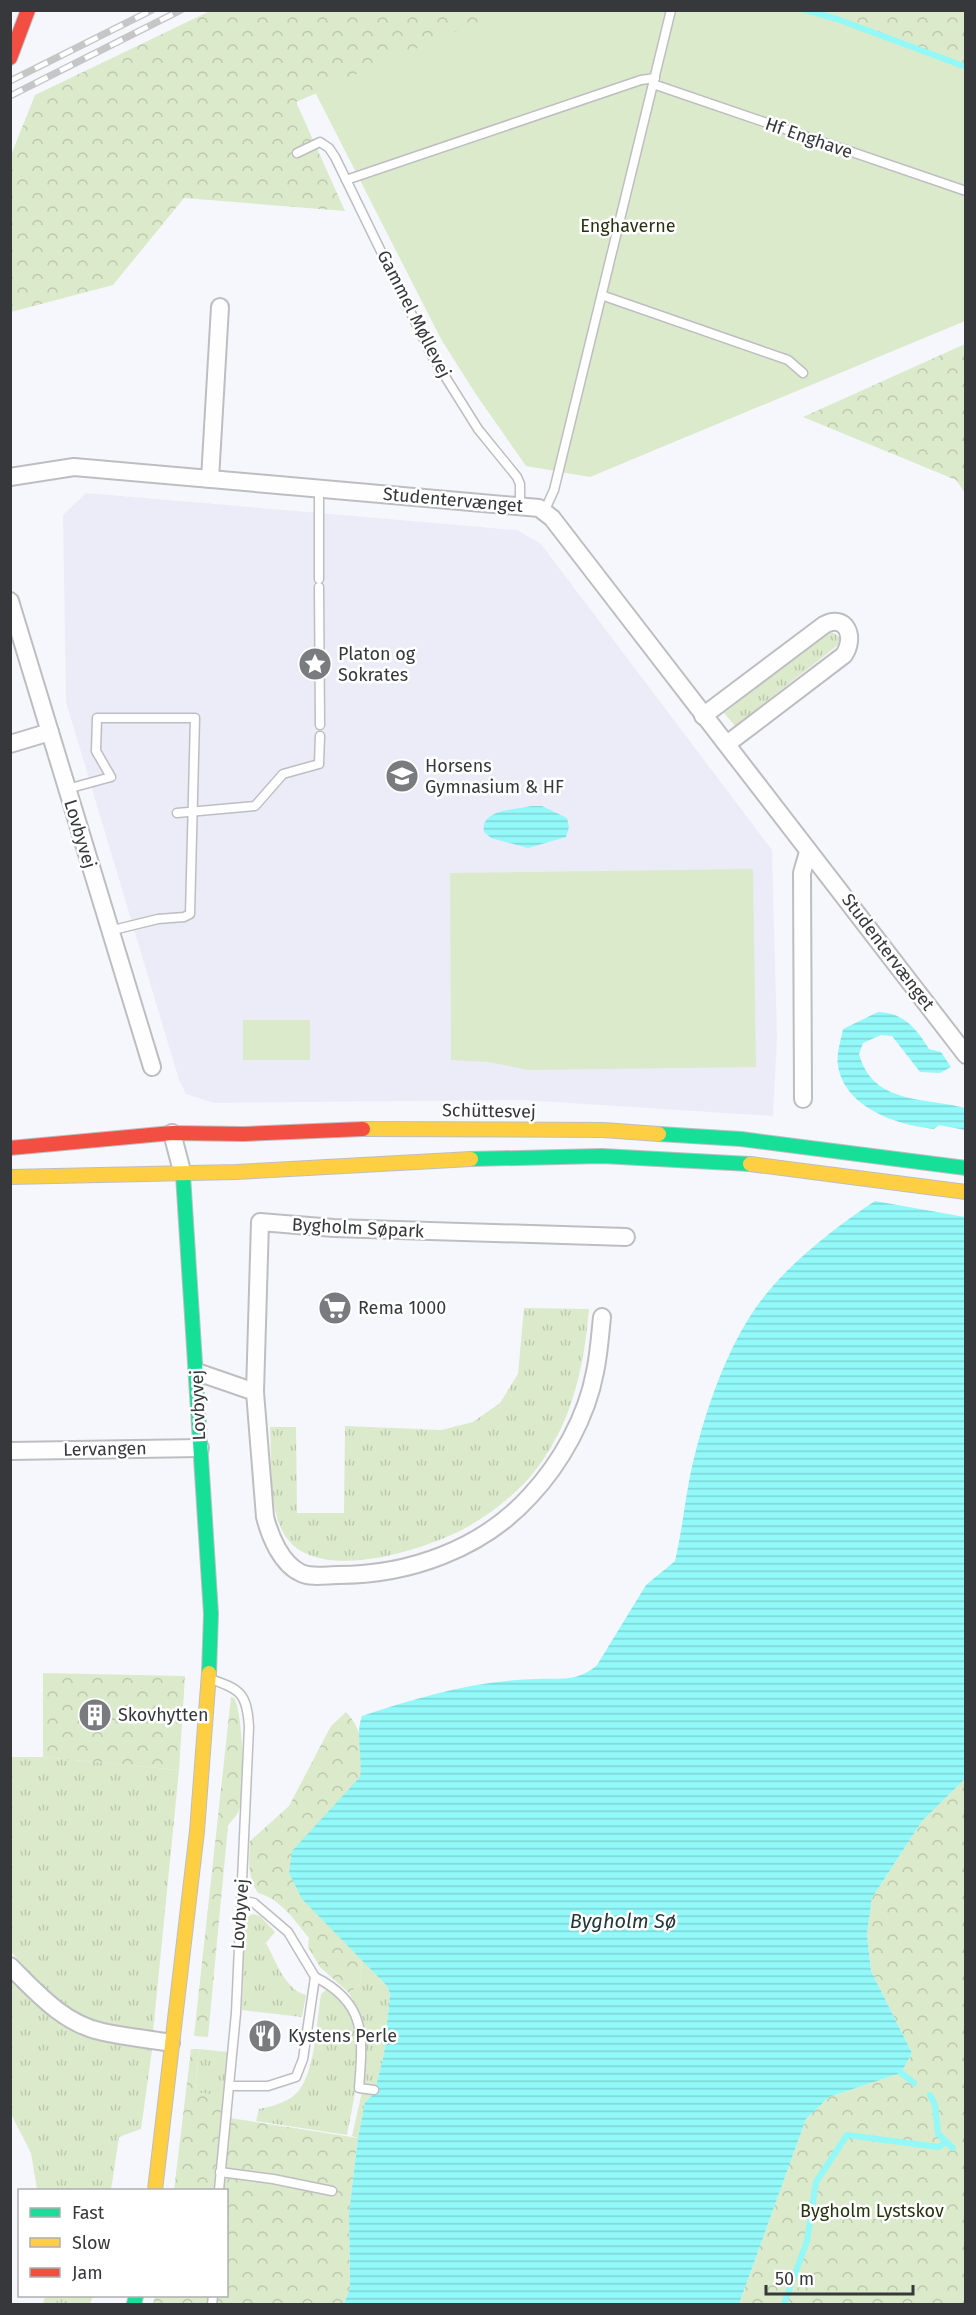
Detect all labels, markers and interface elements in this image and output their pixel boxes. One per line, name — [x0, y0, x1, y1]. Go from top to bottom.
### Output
street label: Hf Enghave — [762, 113, 856, 163]
park label: Enghaverne — [580, 215, 676, 237]
street label: Gammel Møllevej — [372, 247, 456, 381]
street label: Studentervænget — [382, 483, 525, 517]
place label: Platon og Sokrates — [338, 643, 416, 686]
place icon: Platon og Sokrates — [297, 646, 333, 682]
place label: Horsens Gymnasium & HF — [425, 755, 564, 798]
school or university icon: Horsens Gymnasium & HF — [384, 758, 420, 794]
street label: Lovbyvej — [59, 797, 101, 871]
street label: Studentervænget — [837, 889, 939, 1015]
street label: Schüttesvej — [442, 1099, 536, 1123]
street label: Bygholm Søpark — [291, 1214, 425, 1242]
supermarket icon: Rema 1000 — [317, 1290, 353, 1326]
place label: Rema 1000 — [358, 1297, 446, 1319]
street label: Lovbyvej — [186, 1369, 210, 1441]
street label: Lervangen — [63, 1437, 147, 1461]
building icon: Skovhytten — [77, 1697, 113, 1733]
place label: Skovhytten — [118, 1704, 209, 1726]
street label: Lovbyvej — [227, 1878, 253, 1950]
water label: Bygholm Sø — [570, 1909, 676, 1933]
restaurant icon: Kystens Perle — [247, 2018, 283, 2054]
place label: Kystens Perle — [288, 2025, 397, 2047]
legend — [18, 2189, 228, 2297]
park label: Bygholm Lystskov — [800, 2200, 944, 2222]
text: Fast — [72, 2202, 105, 2224]
text: Slow — [72, 2232, 111, 2254]
scale bar — [766, 2258, 913, 2296]
text: Jam — [72, 2262, 103, 2284]
text: 50 m — [775, 2268, 814, 2290]

